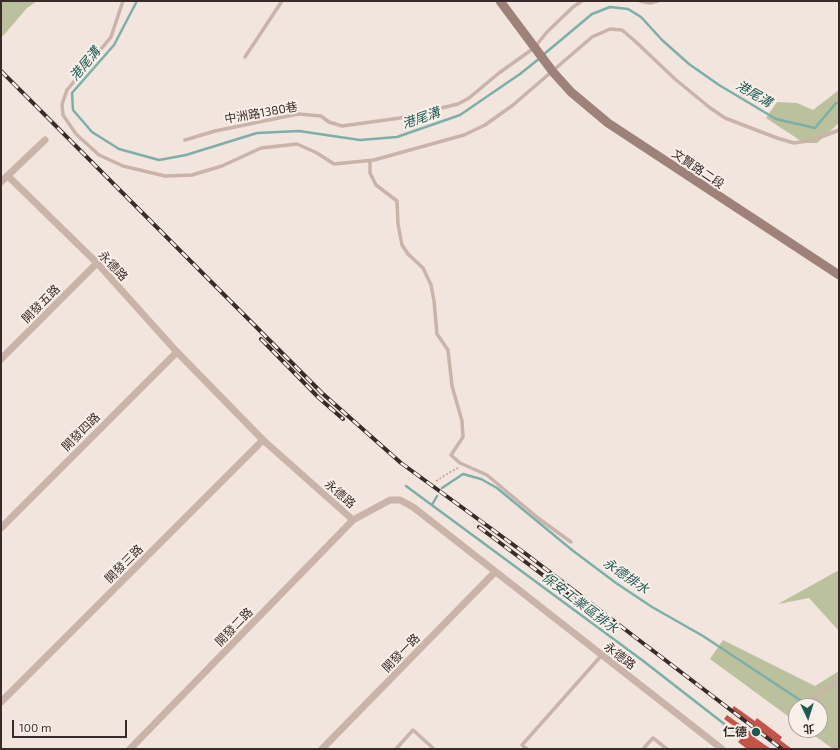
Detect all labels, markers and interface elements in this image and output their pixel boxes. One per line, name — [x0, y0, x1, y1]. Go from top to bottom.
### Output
water label: 港尾溝 — [66, 44, 104, 84]
water label: 港尾溝 — [733, 77, 775, 111]
street label: 中洲路1380巷 — [223, 99, 299, 127]
water label: 港尾溝 — [400, 104, 442, 132]
street label: 文賢路二段 — [669, 146, 727, 192]
street label: 永德路 — [95, 248, 131, 284]
street label: 開發五路 — [19, 282, 63, 326]
street label: 開發四路 — [59, 410, 103, 454]
street label: 永德路 — [322, 477, 358, 511]
street label: 開發三路 — [102, 542, 146, 586]
water label: 永德排水 — [600, 555, 652, 597]
water label: 保安工業區排水 — [539, 569, 621, 637]
street label: 開發二路 — [212, 605, 256, 649]
street label: 開發一路 — [379, 631, 423, 675]
street label: 永德路 — [601, 639, 639, 673]
north arrow — [788, 698, 828, 738]
scale bar — [14, 712, 129, 738]
text: 100 m — [19, 720, 51, 734]
text: 北 — [803, 723, 815, 736]
place label: 仁德 — [723, 725, 747, 739]
marker: 仁德 — [750, 726, 762, 738]

